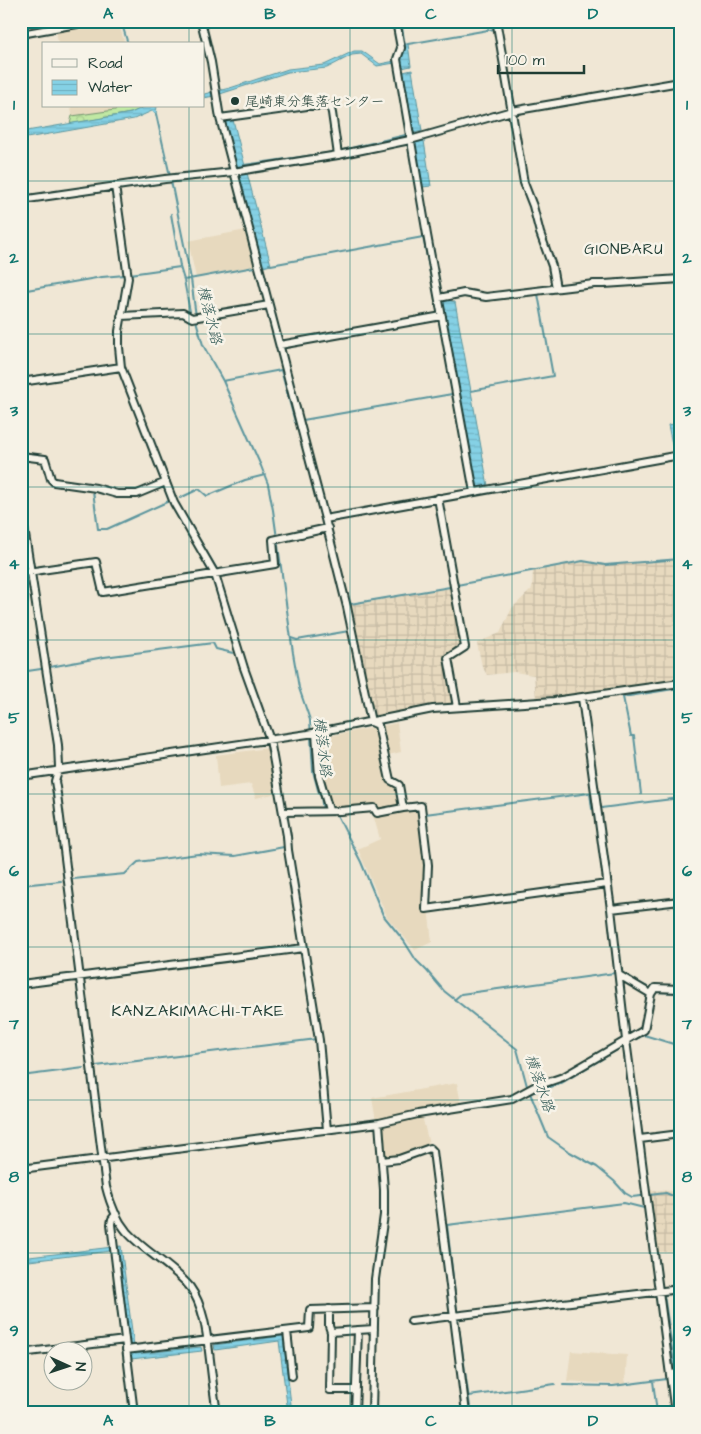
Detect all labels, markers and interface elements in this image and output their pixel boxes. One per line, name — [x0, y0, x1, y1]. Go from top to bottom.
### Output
text: A — [103, 3, 114, 25]
text: B — [264, 3, 276, 25]
text: C — [425, 3, 437, 25]
text: D — [588, 3, 599, 25]
legend — [42, 42, 205, 108]
scale bar — [498, 42, 585, 74]
text: 100 m — [506, 50, 545, 71]
text: Road — [88, 53, 123, 74]
text: Water — [88, 77, 132, 98]
place label: 尾崎東分集落センター — [245, 92, 384, 112]
text: 1 — [13, 94, 16, 116]
text: 1 — [686, 94, 689, 116]
marker: 尾崎東分集落センター — [229, 95, 241, 107]
district label: GIONBARU — [584, 239, 664, 260]
text: 2 — [8, 247, 19, 269]
text: 2 — [681, 247, 692, 269]
water label: 横落水路 — [192, 283, 227, 348]
text: 3 — [9, 400, 19, 422]
text: 3 — [682, 400, 692, 422]
text: 4 — [9, 553, 20, 575]
text: 4 — [682, 553, 693, 575]
text: 5 — [8, 707, 20, 729]
text: 5 — [681, 707, 693, 729]
water label: 横落水路 — [308, 716, 337, 779]
text: 6 — [9, 860, 19, 882]
text: 6 — [682, 860, 692, 882]
district label: KANZAKIMACHI-TAKE — [111, 1000, 285, 1022]
text: 7 — [8, 1013, 19, 1035]
text: 7 — [681, 1013, 692, 1035]
water label: 横落水路 — [520, 1051, 560, 1116]
text: 8 — [9, 1166, 20, 1188]
text: 8 — [682, 1166, 693, 1188]
text: 9 — [9, 1320, 19, 1342]
text: 9 — [682, 1320, 692, 1342]
north arrow — [42, 1342, 92, 1392]
text: N — [70, 1362, 90, 1372]
text: A — [103, 1410, 114, 1432]
text: B — [264, 1410, 276, 1432]
text: C — [425, 1410, 437, 1432]
text: D — [588, 1410, 599, 1432]

